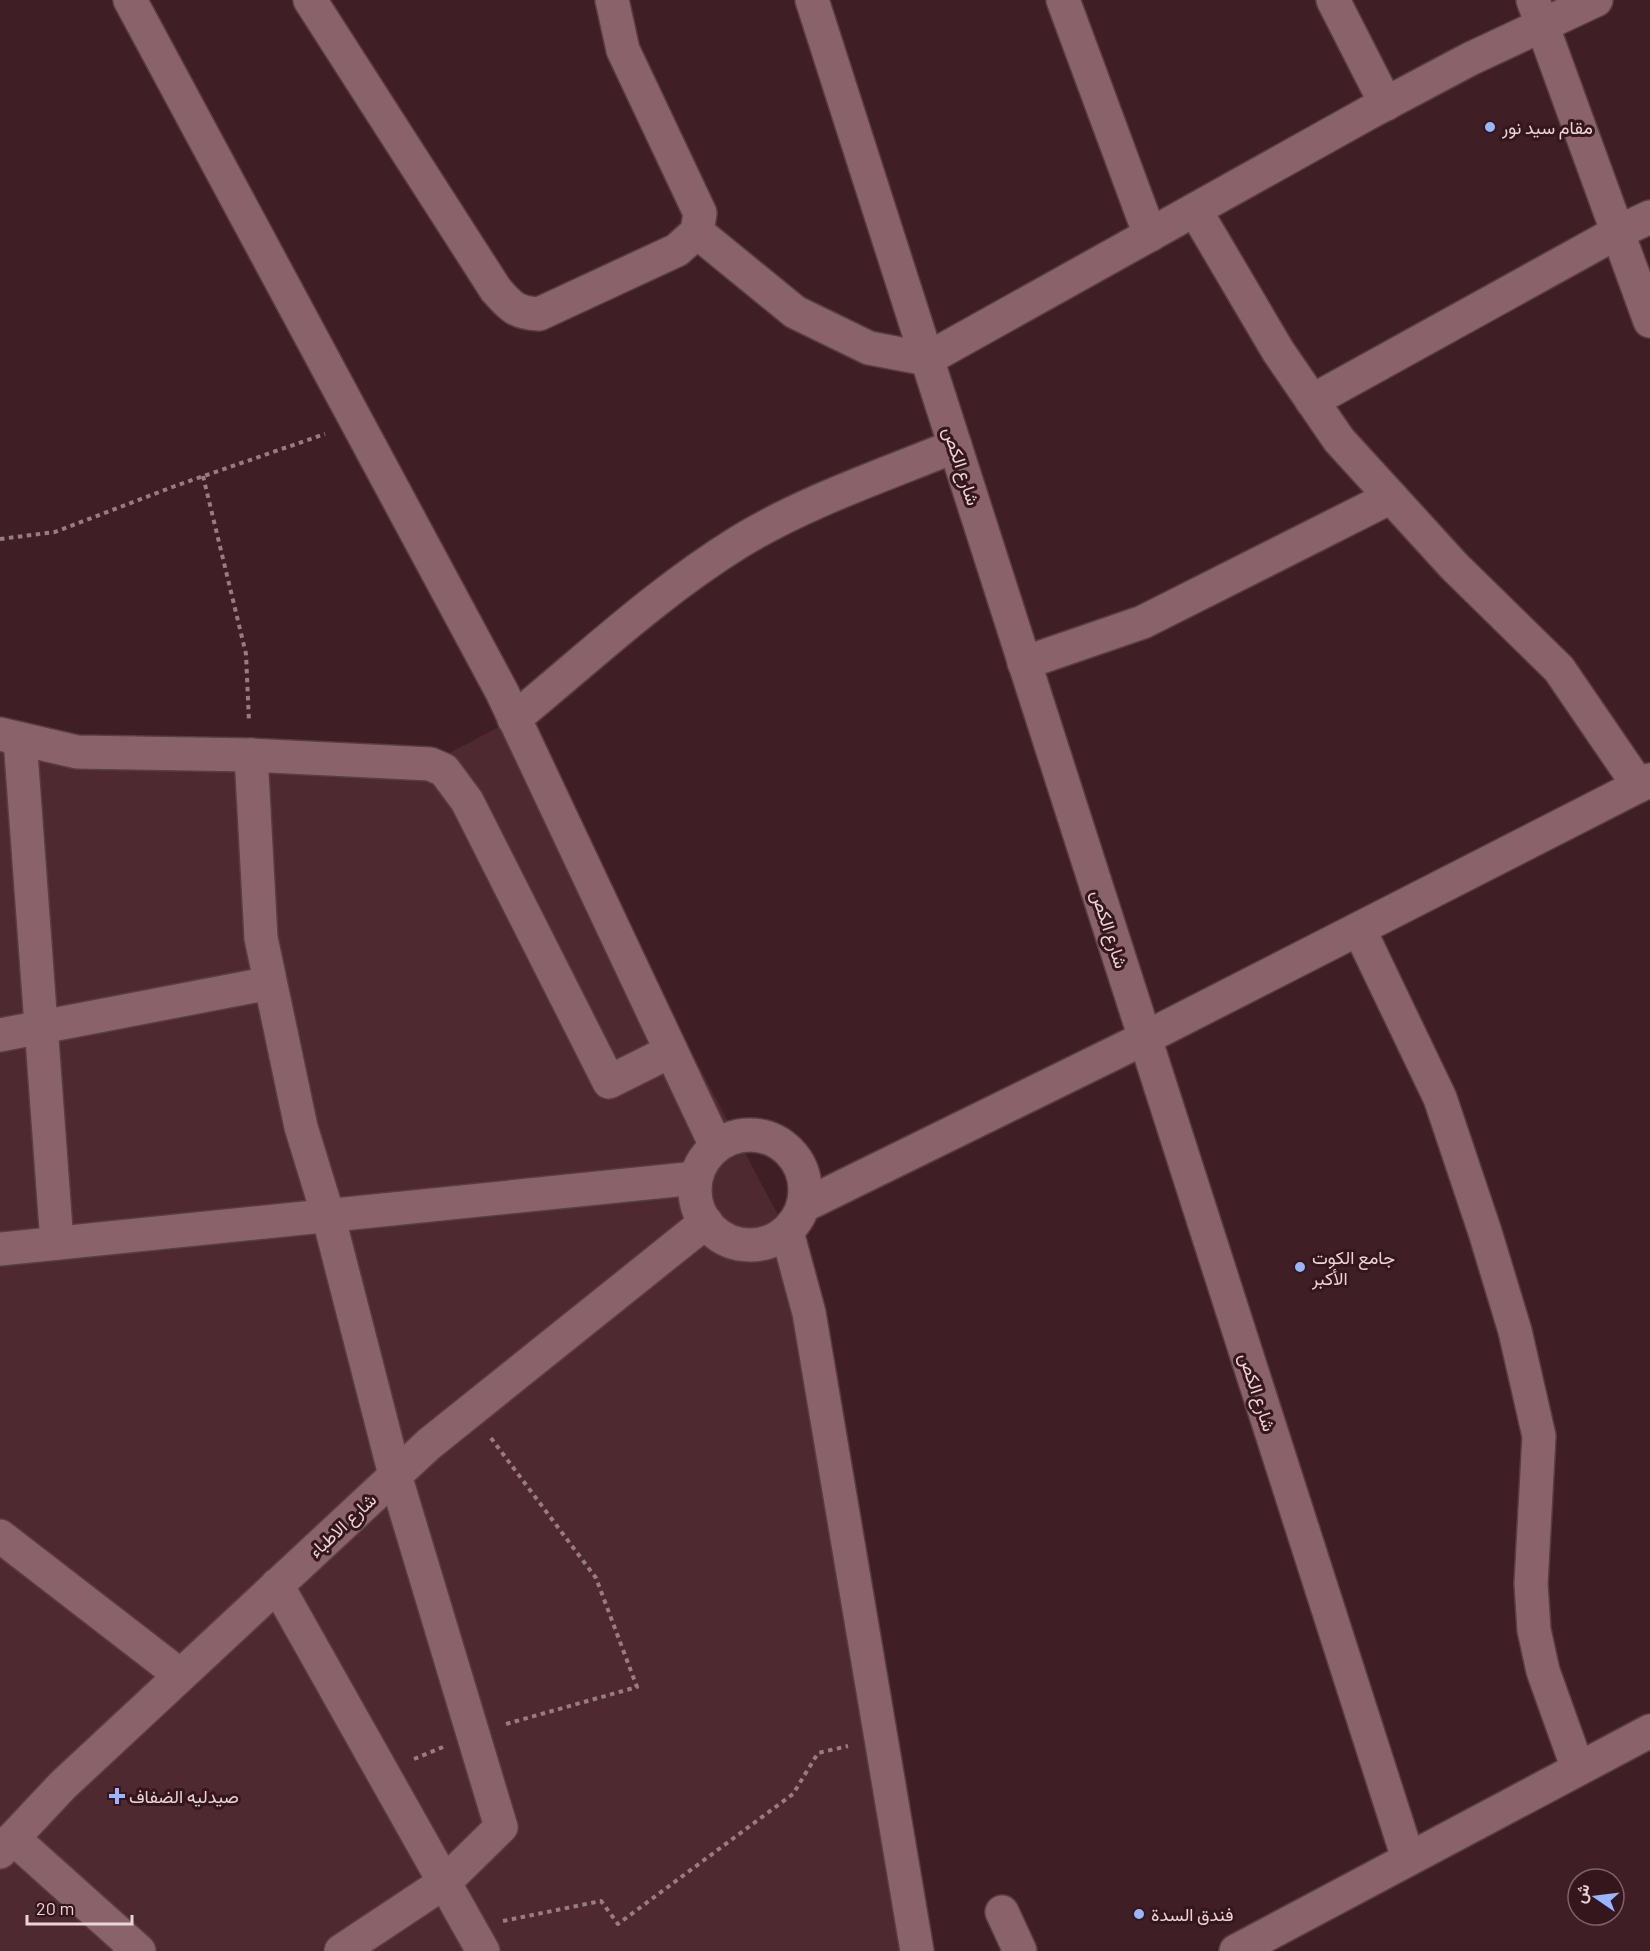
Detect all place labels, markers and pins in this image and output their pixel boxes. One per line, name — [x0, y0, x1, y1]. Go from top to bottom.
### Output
place label: مقام سيد نور — [1501, 116, 1593, 140]
marker: مقام سيد نور — [1483, 120, 1497, 134]
place label: جامع الكوت الأكبر — [1311, 1246, 1395, 1290]
marker: جامع الكوت الأكبر — [1293, 1260, 1307, 1274]
place label: صيدليه الضفاف — [129, 1785, 239, 1807]
marker: صيدليه الضفاف — [110, 1789, 124, 1803]
place label: فندق السدة — [1151, 1903, 1233, 1925]
marker: فندق السدة — [1132, 1907, 1146, 1921]

